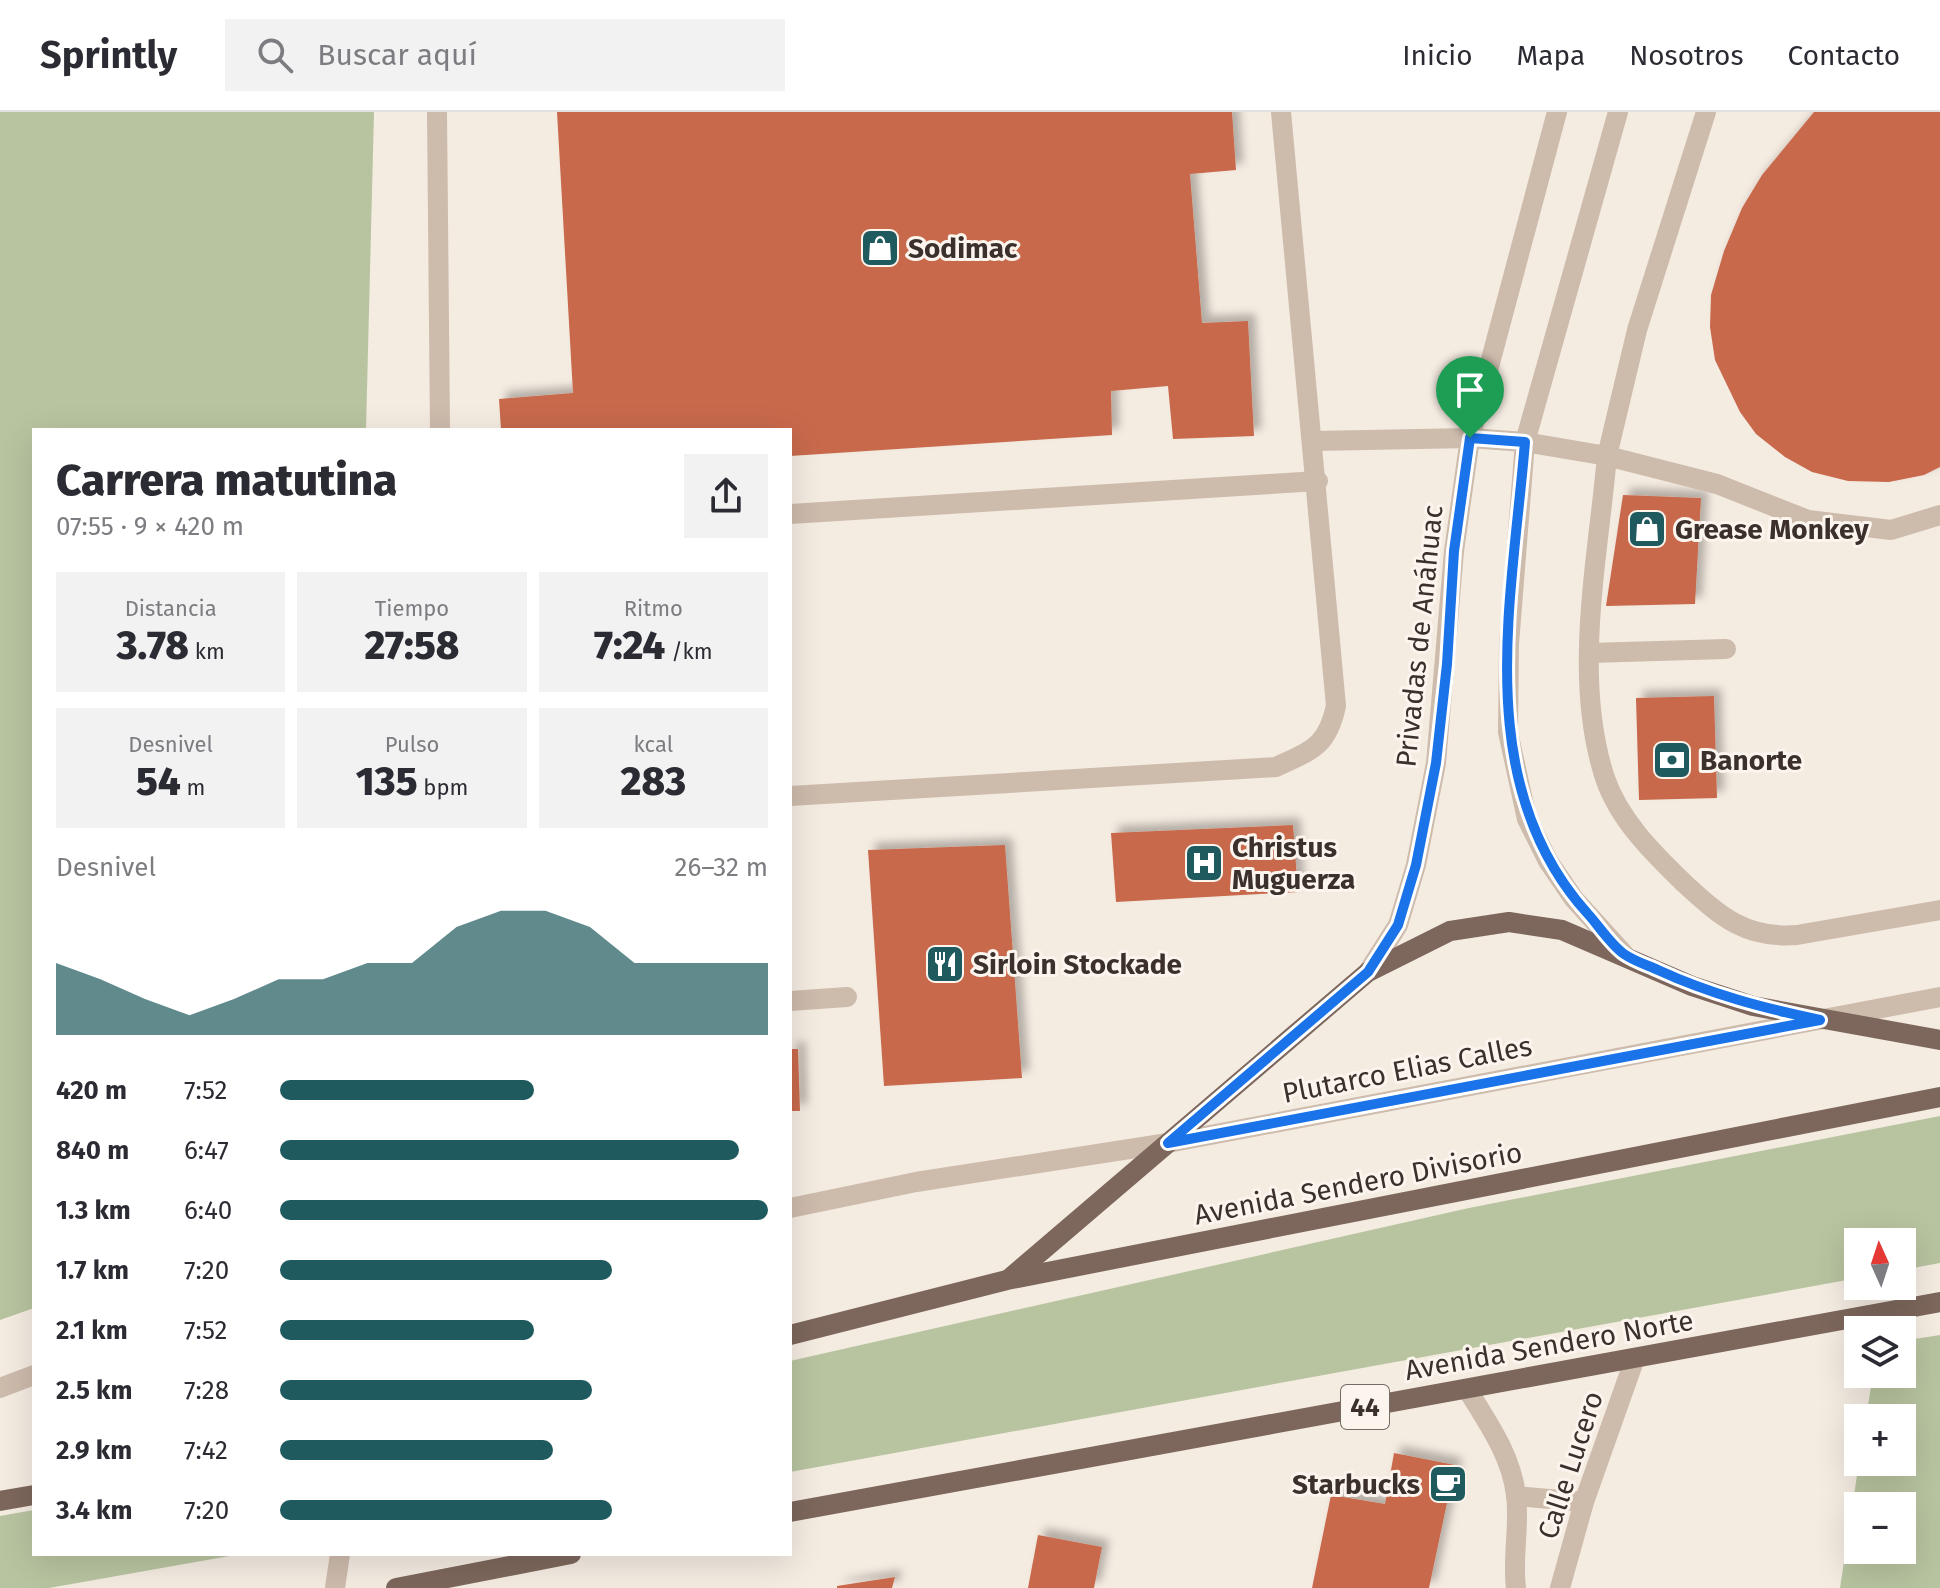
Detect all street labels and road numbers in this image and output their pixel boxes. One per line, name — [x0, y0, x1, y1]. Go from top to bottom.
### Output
street label: Privadas de Anáhuac — [1389, 503, 1450, 769]
street label: Plutarco Elias Calles — [1280, 1029, 1535, 1110]
street label: Avenida Sendero Divisorio — [1191, 1135, 1525, 1231]
street label: Avenida Sendero Norte — [1402, 1304, 1696, 1387]
road number: 44 — [1341, 1385, 1389, 1429]
street label: Calle Lucero — [1531, 1387, 1610, 1543]

